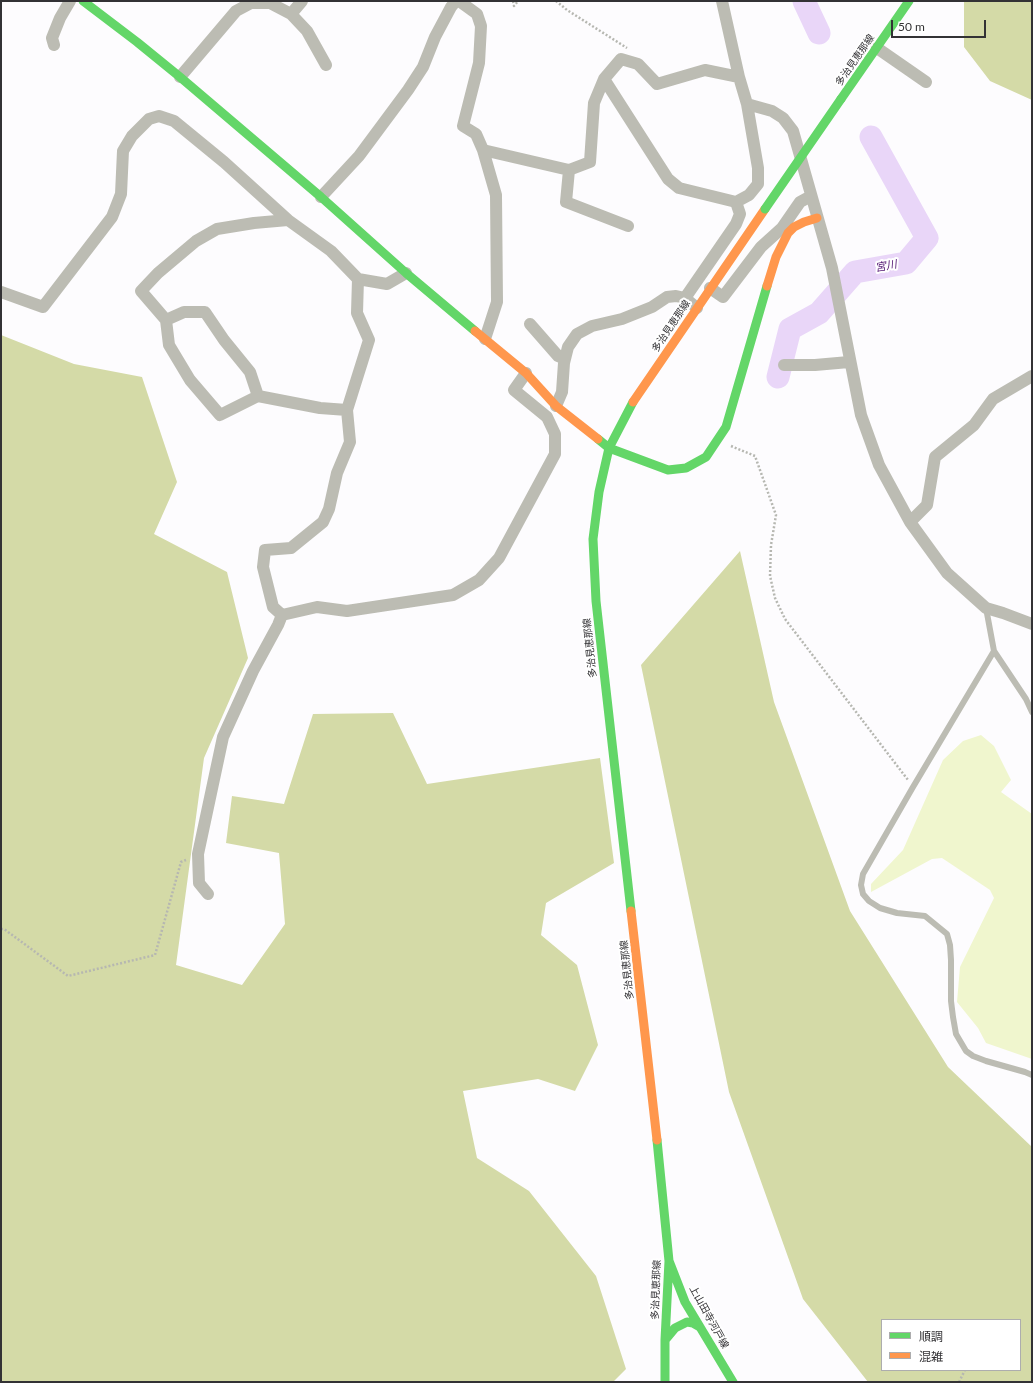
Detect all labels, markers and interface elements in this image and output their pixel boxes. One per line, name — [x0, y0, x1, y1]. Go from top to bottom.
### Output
scale bar — [893, 12, 988, 38]
text: 50 m — [898, 19, 925, 34]
street label: 多治見恵那線 — [833, 32, 877, 88]
water label: 宮川 — [874, 258, 898, 274]
street label: 多治見恵那線 — [649, 298, 693, 354]
street label: 多治見恵那線 — [581, 618, 599, 678]
street label: 多治見恵那線 — [618, 940, 636, 1000]
street label: 多治見恵那線 — [649, 1260, 663, 1320]
street label: 上山田寺河戸線 — [687, 1283, 731, 1351]
legend — [881, 1319, 1021, 1371]
text: 順調 — [919, 1329, 943, 1344]
text: 混雑 — [919, 1349, 943, 1364]

